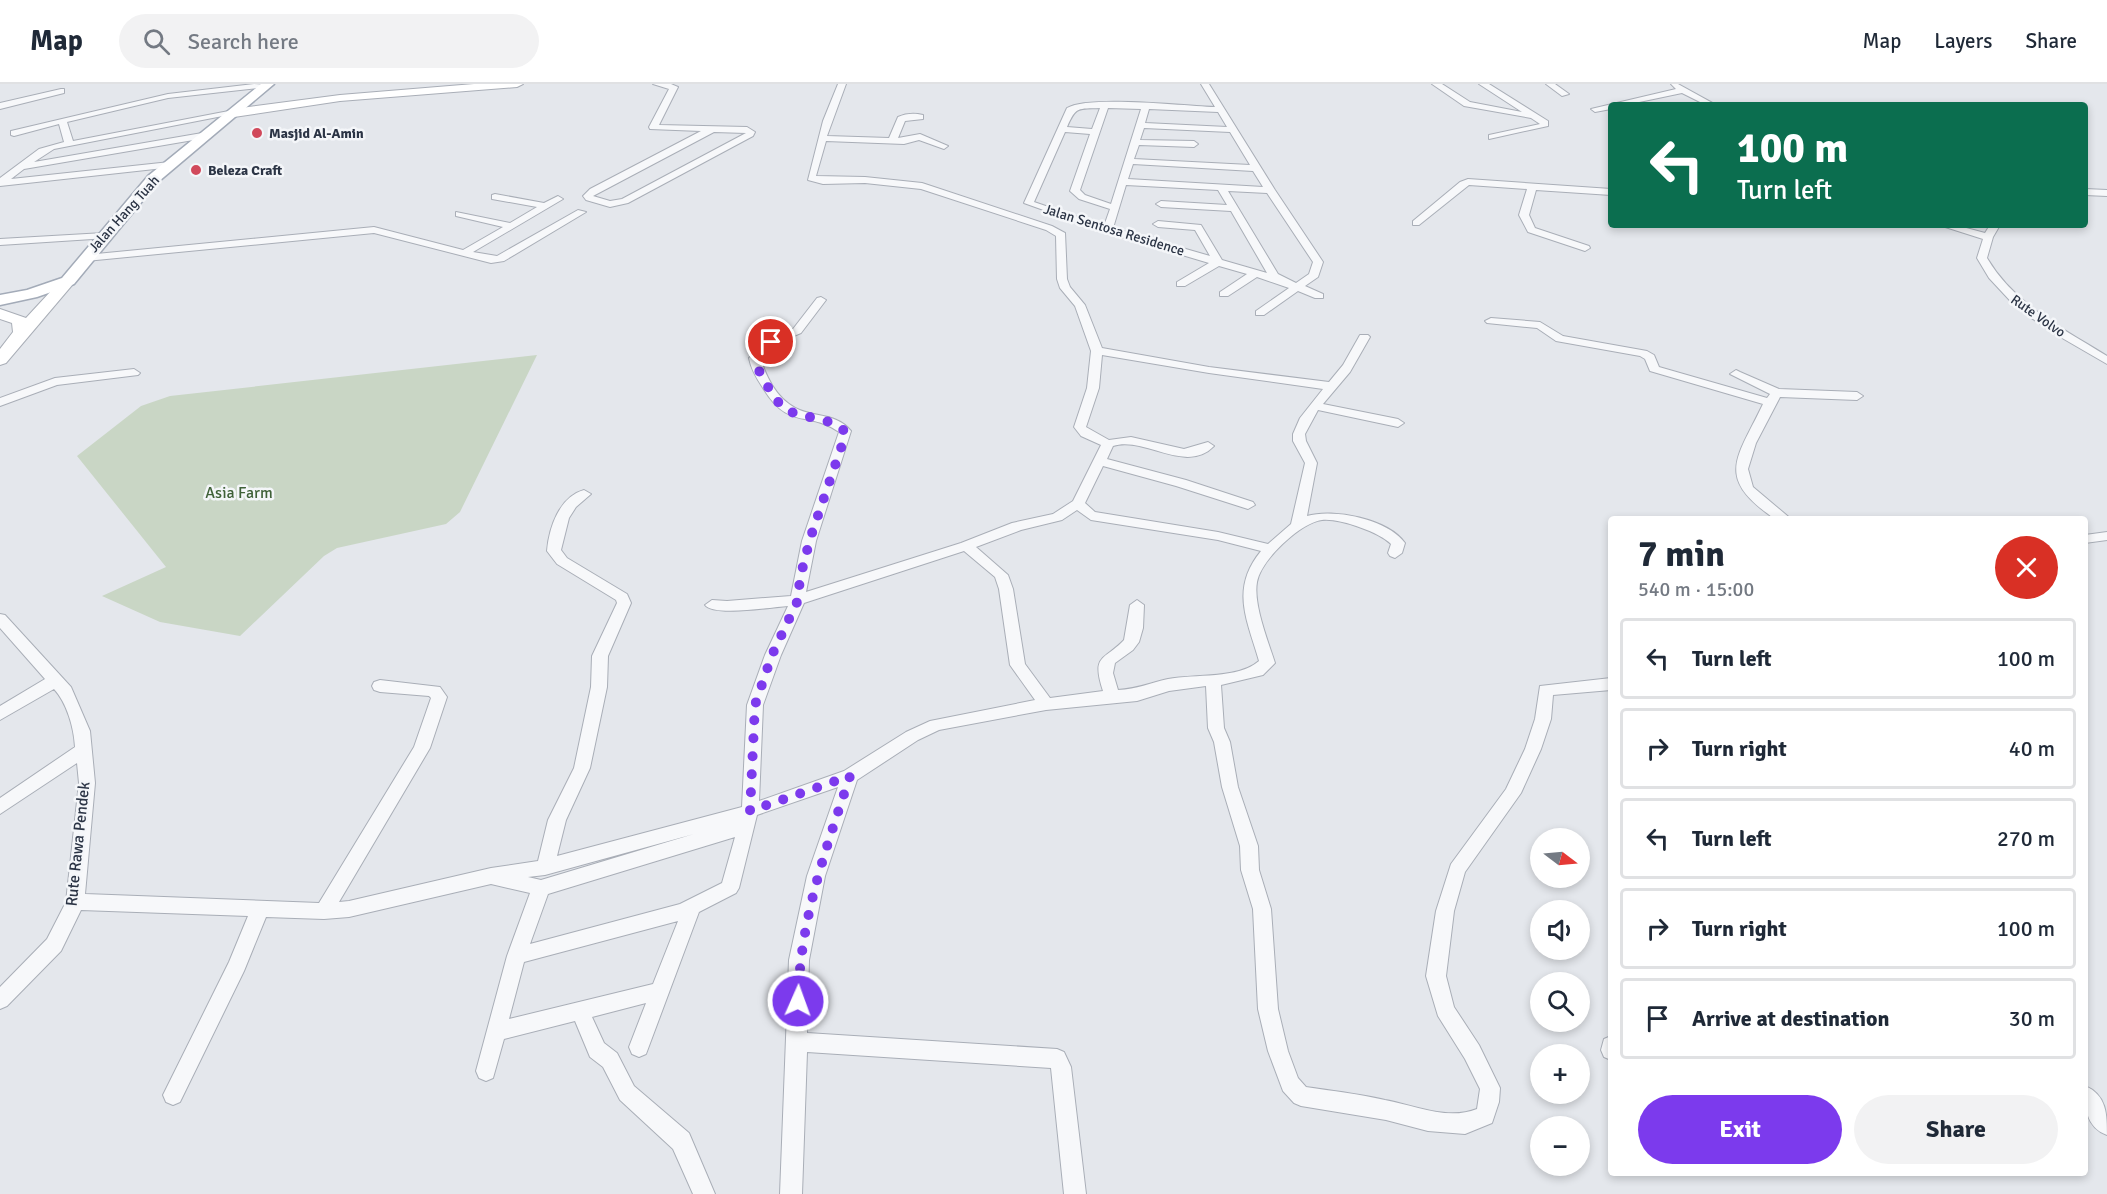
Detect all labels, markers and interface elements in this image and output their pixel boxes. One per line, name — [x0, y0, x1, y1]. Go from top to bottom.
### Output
search box — [119, 14, 539, 68]
text: Map — [30, 24, 83, 58]
icon: search — [140, 25, 173, 58]
text: Search here — [188, 28, 299, 55]
text: Map — [1863, 28, 1901, 54]
text: Layers — [1934, 28, 1992, 54]
text: Share — [2025, 28, 2077, 54]
text: 100 m — [1737, 123, 1848, 174]
place label: Masjid Al-Amin — [269, 125, 364, 142]
marker: Masjid Al-Amin — [250, 126, 264, 140]
icon: left — [1638, 126, 1716, 204]
place label: Beleza Craft — [208, 162, 282, 179]
marker: Beleza Craft — [189, 163, 203, 177]
street label: Jalan Hang Tuah — [85, 172, 163, 256]
text: Turn left — [1737, 174, 1832, 207]
street label: Jalan Sentosa Residence — [1041, 200, 1187, 260]
street label: Rute Volvo — [2007, 291, 2069, 341]
pin — [745, 316, 796, 367]
icon: arrive — [754, 325, 787, 358]
park label: Asia Farm — [205, 483, 273, 503]
text: 7 min — [1638, 532, 1725, 577]
button: close — [1995, 536, 2058, 599]
text: 540 m · 15:00 — [1638, 577, 1754, 602]
icon: left — [1641, 642, 1674, 675]
text: Turn left — [1692, 645, 1772, 672]
text: 100 m — [1997, 645, 2055, 672]
icon: right — [1641, 732, 1674, 765]
text: Turn right — [1692, 735, 1787, 762]
text: 40 m — [2009, 735, 2055, 762]
street label: Rute Rawa Pendek — [62, 781, 94, 907]
icon: left — [1641, 822, 1674, 855]
text: Turn left — [1692, 825, 1772, 852]
text: 270 m — [1997, 825, 2055, 852]
north arrow — [1530, 828, 1590, 888]
map controls — [1530, 828, 1590, 1176]
button: sound — [1530, 900, 1590, 960]
icon: right — [1641, 912, 1674, 945]
text: Turn right — [1692, 915, 1787, 942]
text: 100 m — [1997, 915, 2055, 942]
position arrow — [766, 969, 830, 1033]
button: search — [1530, 972, 1590, 1032]
icon: arrive — [1641, 1002, 1674, 1035]
text: Arrive at destination — [1692, 1005, 1889, 1032]
text: 30 m — [2009, 1005, 2055, 1032]
button: + — [1530, 1044, 1590, 1104]
button: Exit — [1638, 1095, 1842, 1164]
button: Share — [1854, 1095, 2058, 1164]
button: − — [1530, 1116, 1590, 1176]

